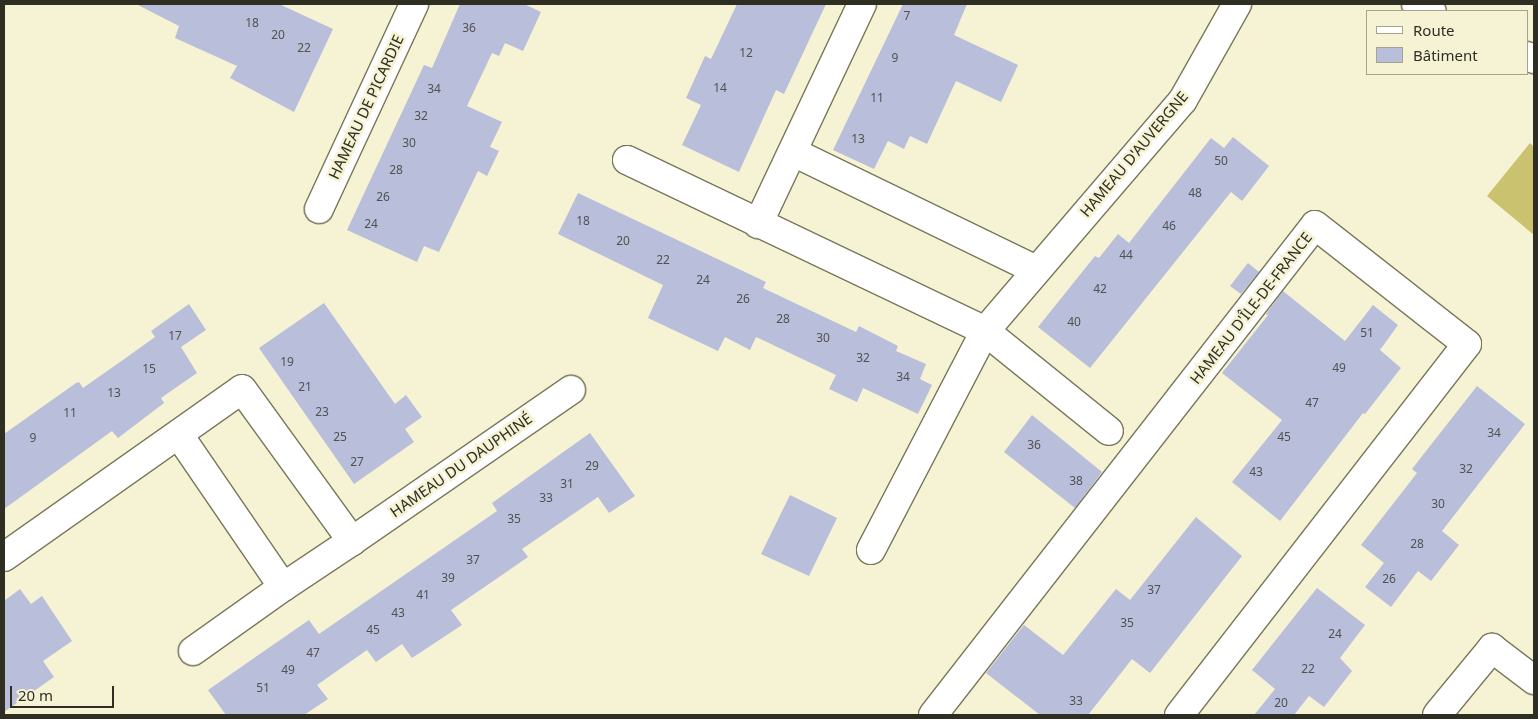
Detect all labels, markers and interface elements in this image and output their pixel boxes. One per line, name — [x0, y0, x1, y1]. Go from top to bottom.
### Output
house number: 7 — [904, 9, 910, 23]
legend — [1366, 10, 1528, 75]
house number: 18 — [245, 16, 259, 30]
text: Route — [1413, 20, 1455, 40]
house number: 36 — [462, 21, 476, 35]
house number: 20 — [271, 28, 285, 42]
street label: HAMEAU DE PICARDIE — [325, 32, 407, 182]
house number: 22 — [297, 41, 311, 55]
text: Bâtiment — [1413, 45, 1478, 65]
house number: 12 — [739, 46, 753, 60]
house number: 9 — [892, 51, 898, 65]
house number: 14 — [713, 81, 727, 95]
house number: 34 — [427, 82, 441, 96]
street label: HAMEAU D'AUVERGNE — [1076, 88, 1192, 220]
house number: 11 — [870, 91, 884, 105]
house number: 32 — [414, 109, 428, 123]
house number: 13 — [851, 132, 865, 146]
house number: 30 — [402, 136, 416, 150]
house number: 50 — [1214, 154, 1228, 168]
house number: 28 — [389, 163, 403, 177]
house number: 48 — [1188, 186, 1202, 200]
house number: 26 — [376, 190, 390, 204]
house number: 18 — [576, 214, 590, 228]
house number: 24 — [364, 217, 378, 231]
house number: 46 — [1162, 219, 1176, 233]
street label: HAMEAU D'ÎLE-DE-FRANCE — [1186, 229, 1316, 387]
house number: 20 — [616, 234, 630, 248]
house number: 44 — [1119, 248, 1133, 262]
house number: 22 — [656, 253, 670, 267]
house number: 24 — [696, 273, 710, 287]
house number: 42 — [1093, 282, 1107, 296]
house number: 26 — [736, 292, 750, 306]
house number: 28 — [776, 312, 790, 326]
house number: 40 — [1067, 315, 1081, 329]
house number: 51 — [1360, 326, 1374, 340]
house number: 17 — [168, 329, 182, 343]
house number: 30 — [816, 331, 830, 345]
house number: 32 — [856, 351, 870, 365]
house number: 19 — [280, 355, 294, 369]
house number: 49 — [1332, 361, 1346, 375]
house number: 15 — [142, 362, 156, 376]
house number: 34 — [896, 370, 910, 384]
house number: 21 — [298, 380, 312, 394]
house number: 13 — [107, 386, 121, 400]
house number: 47 — [1305, 396, 1319, 410]
house number: 23 — [315, 405, 329, 419]
house number: 11 — [63, 406, 77, 420]
street label: HAMEAU DU DAUPHINÉ — [387, 409, 535, 521]
house number: 34 — [1487, 426, 1501, 440]
house number: 25 — [333, 430, 347, 444]
house number: 45 — [1277, 430, 1291, 444]
house number: 9 — [30, 431, 36, 445]
house number: 36 — [1027, 438, 1041, 452]
house number: 27 — [350, 455, 364, 469]
house number: 29 — [585, 459, 599, 473]
house number: 32 — [1459, 462, 1473, 476]
house number: 43 — [1249, 465, 1263, 479]
house number: 38 — [1069, 474, 1083, 488]
house number: 31 — [560, 477, 574, 491]
house number: 33 — [539, 491, 553, 505]
house number: 30 — [1431, 497, 1445, 511]
house number: 35 — [507, 512, 521, 526]
house number: 28 — [1410, 537, 1424, 551]
house number: 37 — [466, 553, 480, 567]
house number: 39 — [441, 571, 455, 585]
house number: 26 — [1382, 572, 1396, 586]
house number: 37 — [1147, 583, 1161, 597]
house number: 41 — [416, 588, 430, 602]
house number: 43 — [391, 606, 405, 620]
house number: 35 — [1120, 616, 1134, 630]
house number: 45 — [366, 623, 380, 637]
house number: 24 — [1328, 627, 1342, 641]
house number: 47 — [306, 646, 320, 660]
house number: 22 — [1301, 662, 1315, 676]
house number: 49 — [281, 663, 295, 677]
scale bar — [12, 676, 116, 708]
house number: 51 — [256, 681, 270, 695]
text: 20 m — [18, 685, 53, 705]
house number: 33 — [1069, 694, 1083, 708]
house number: 20 — [1274, 696, 1288, 710]

